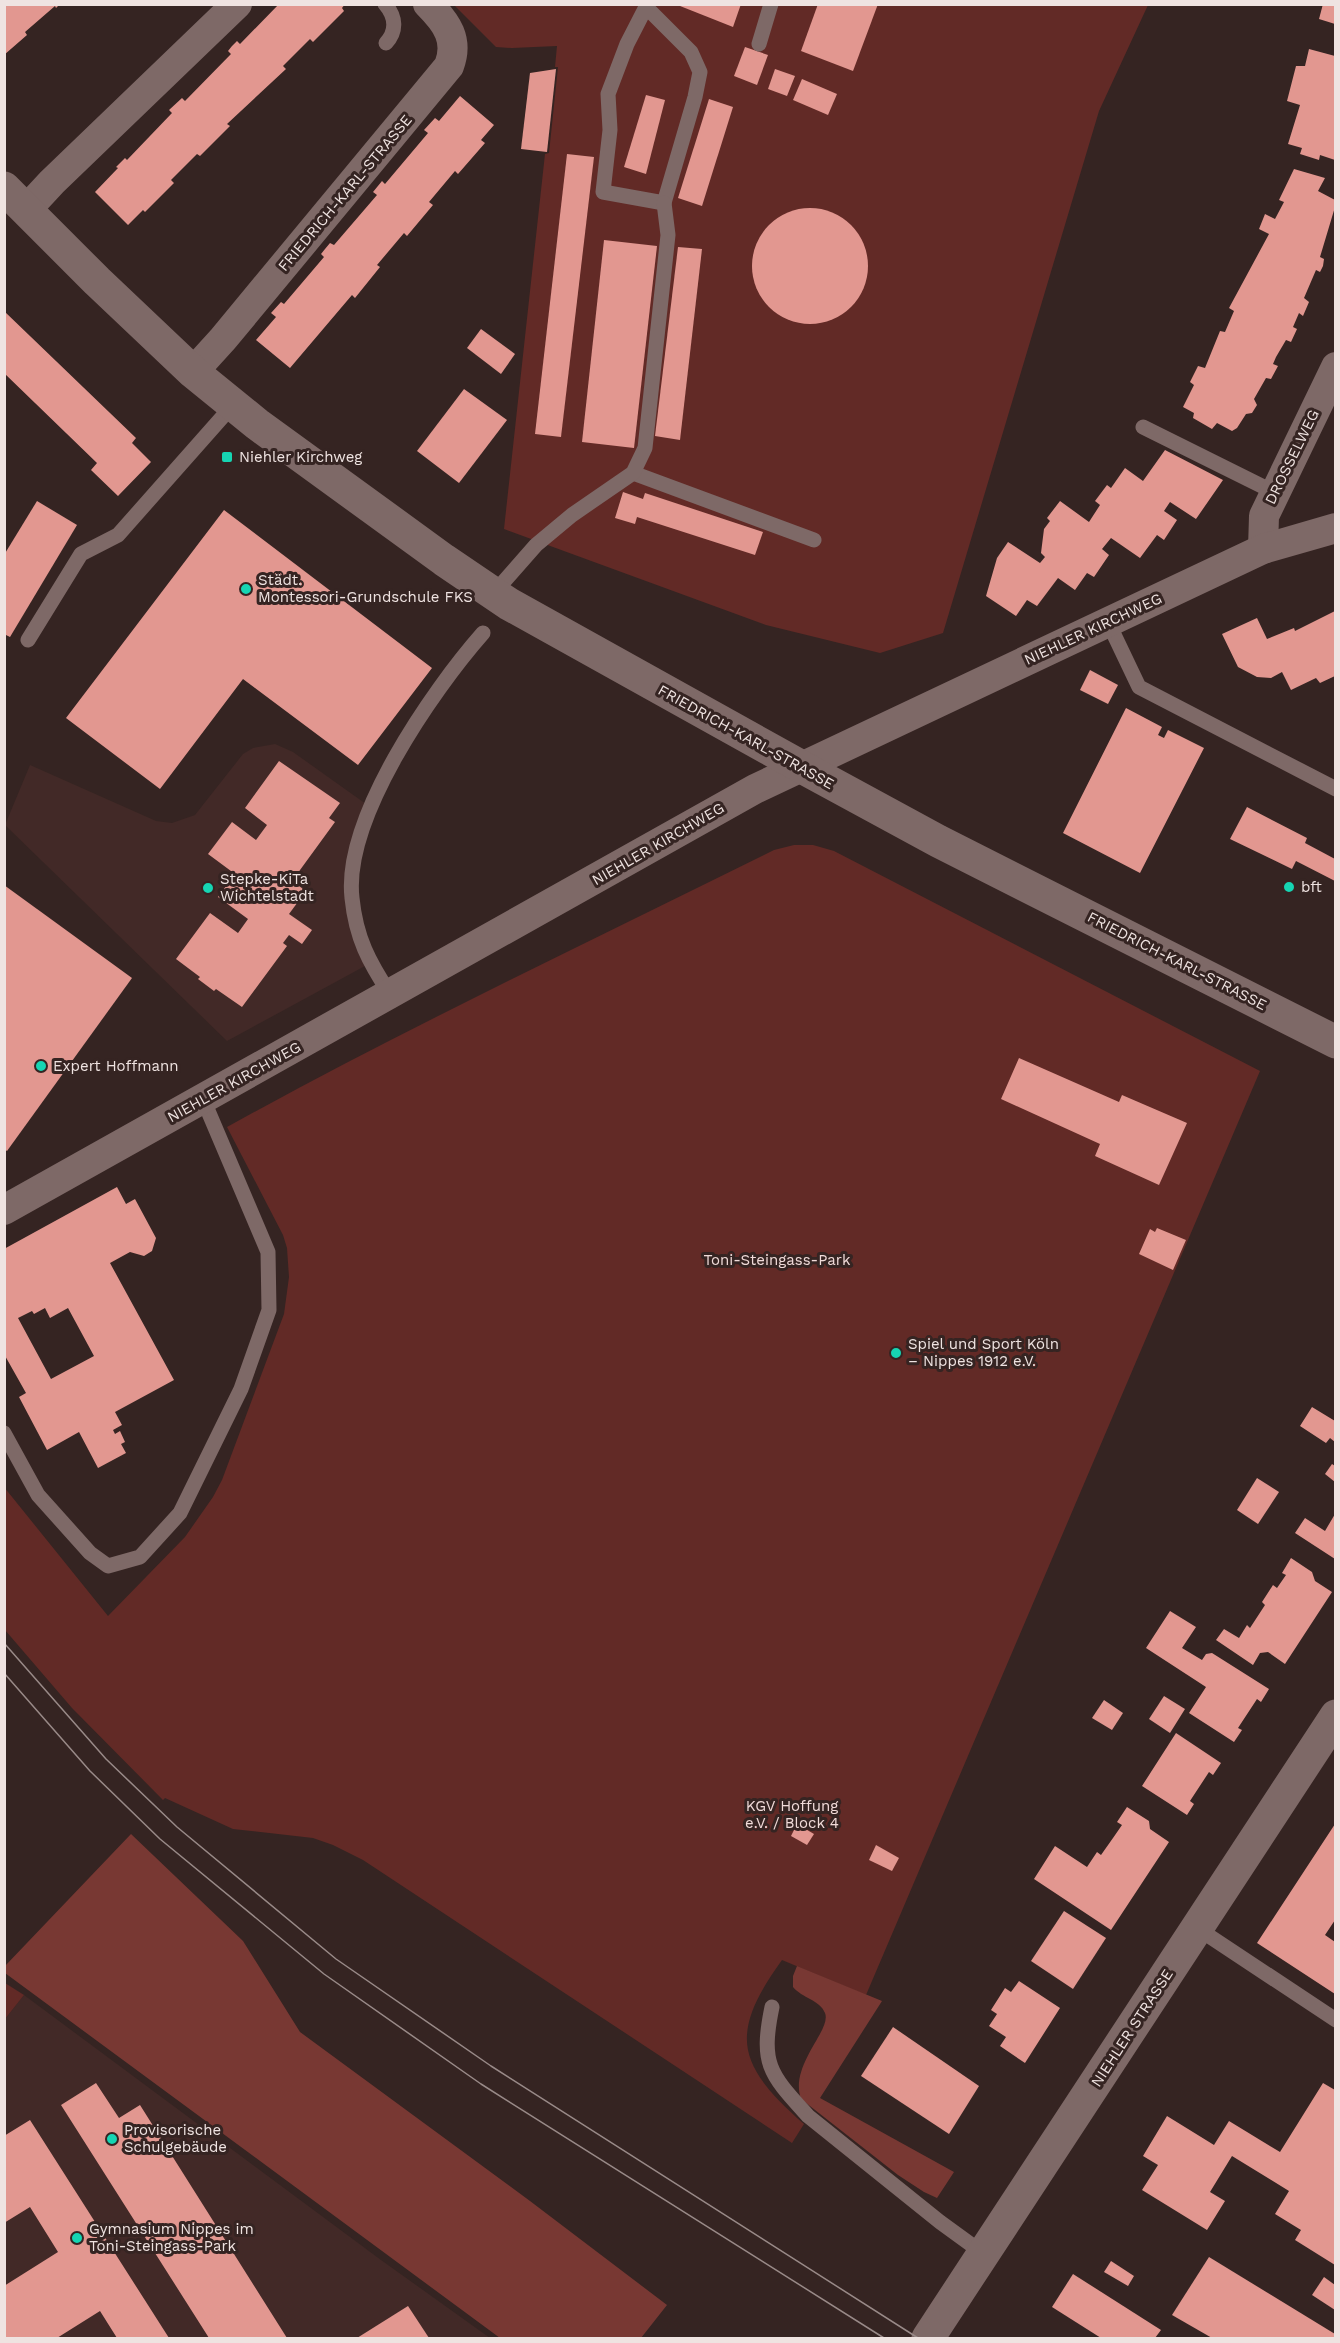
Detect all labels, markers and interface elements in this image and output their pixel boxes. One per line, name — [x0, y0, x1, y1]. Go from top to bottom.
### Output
street label: FRIEDRICH-KARL-STRASSE — [274, 111, 416, 275]
street label: DROSSELWEG — [1261, 407, 1323, 507]
place label: Niehler Kirchweg — [239, 448, 362, 466]
marker: Niehler Kirchweg — [220, 450, 234, 464]
place label: Städt. Montessori-Grundschule FKS — [258, 571, 473, 606]
marker: Städt. Montessori-Grundschule FKS — [239, 582, 253, 596]
street label: NIEHLER KIRCHWEG — [1021, 589, 1165, 669]
street label: FRIEDRICH-KARL-STRASSE — [655, 681, 837, 793]
street label: NIEHLER KIRCHWEG — [589, 799, 727, 889]
place label: Stepke-KiTa Wichtelstadt — [220, 870, 315, 905]
place label: bft — [1301, 878, 1322, 896]
marker: bft — [1282, 880, 1296, 894]
marker: Stepke-KiTa Wichtelstadt — [201, 881, 215, 895]
street label: FRIEDRICH-KARL-STRASSE — [1084, 908, 1270, 1014]
street label: NIEHLER KIRCHWEG — [164, 1038, 304, 1126]
place label: Expert Hoffmann — [53, 1057, 179, 1075]
marker: Expert Hoffmann — [34, 1059, 48, 1073]
park label: Toni-Steingass-Park — [703, 1251, 851, 1269]
place label: Spiel und Sport Köln – Nippes 1912 e.V. — [908, 1335, 1059, 1370]
marker: Spiel und Sport Köln – Nippes 1912 e.V. — [889, 1346, 903, 1360]
park label: KGV Hoffung e.V. / Block 4 — [745, 1797, 839, 1832]
street label: NIEHLER STRASSE — [1087, 1966, 1177, 2090]
place label: Provisorische Schulgebäude — [124, 2121, 227, 2156]
marker: Provisorische Schulgebäude — [105, 2132, 119, 2146]
place label: Gymnasium Nippes im Toni-Steingass-Park — [89, 2220, 254, 2255]
marker: Gymnasium Nippes im Toni-Steingass-Park — [70, 2231, 84, 2245]

